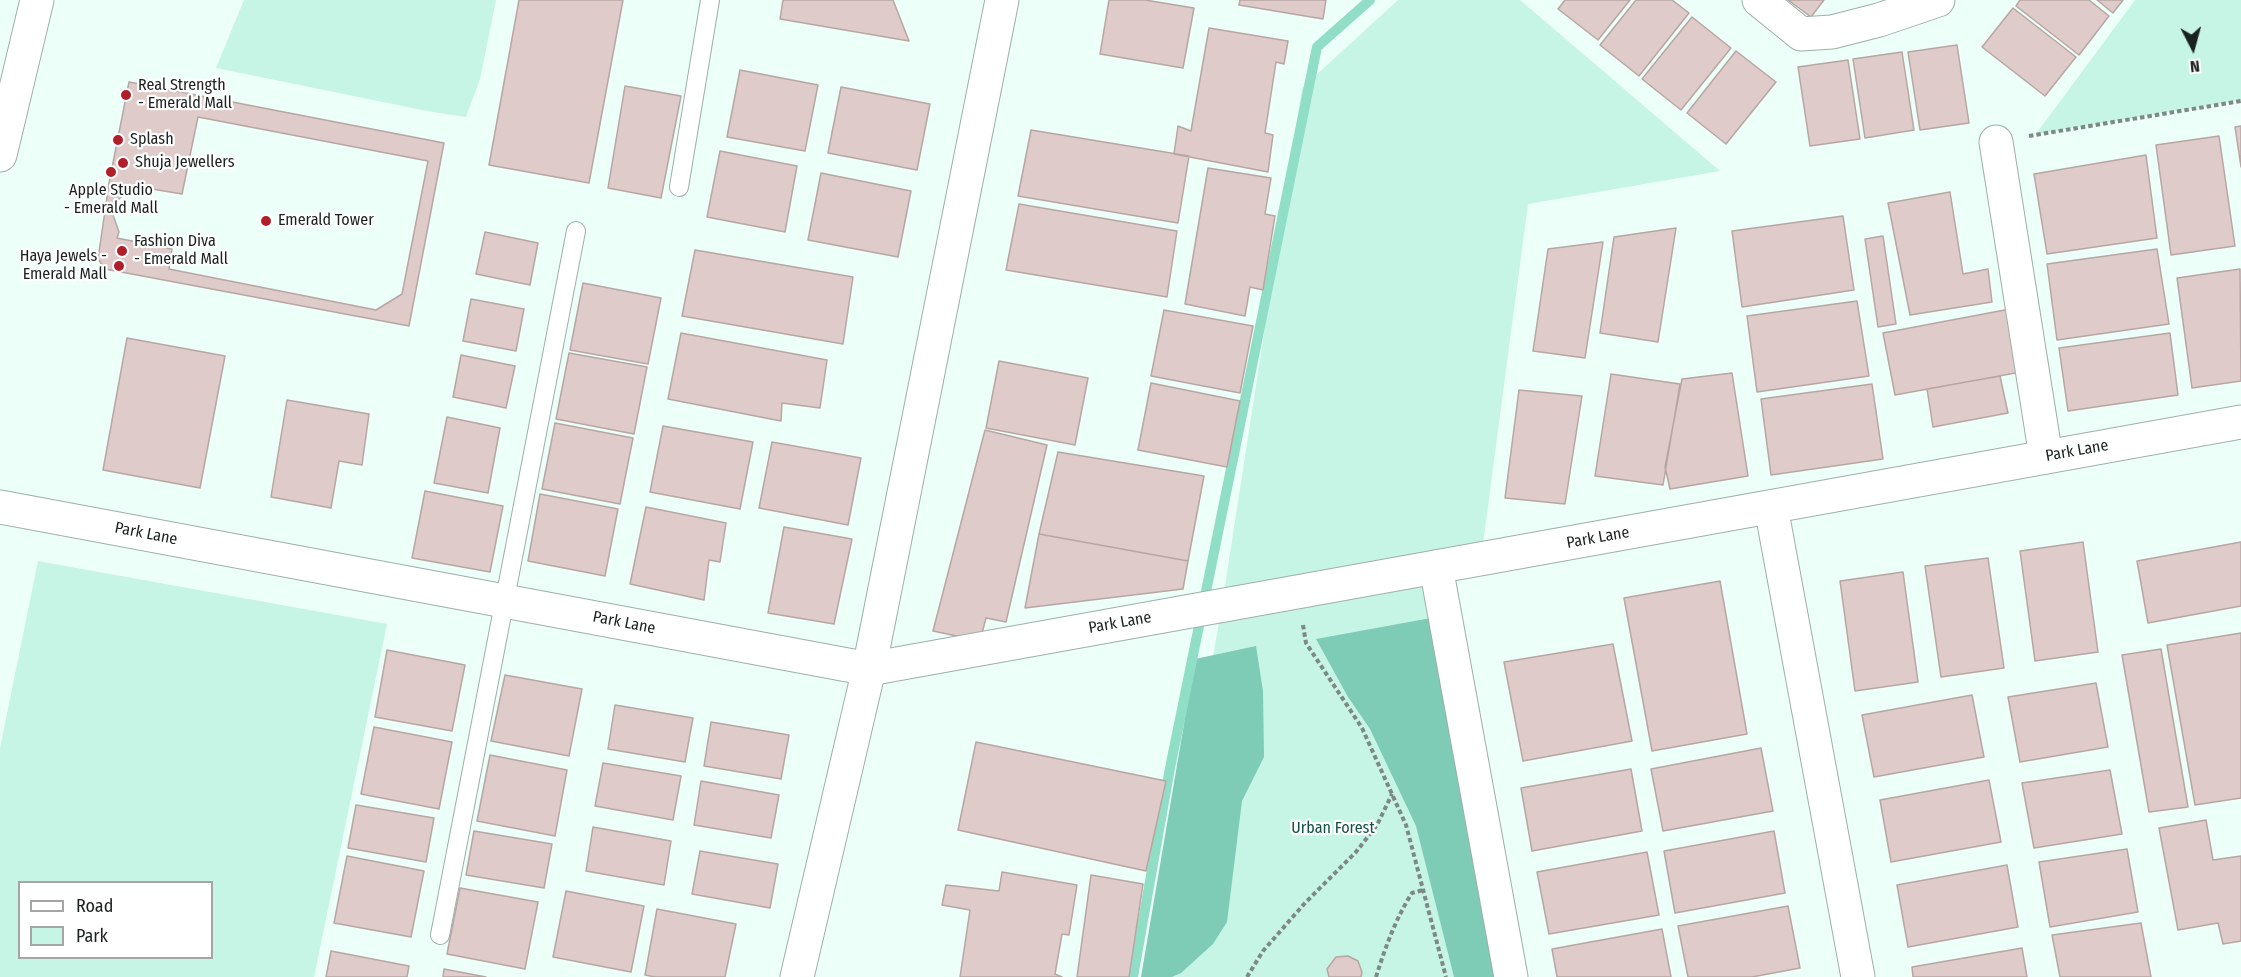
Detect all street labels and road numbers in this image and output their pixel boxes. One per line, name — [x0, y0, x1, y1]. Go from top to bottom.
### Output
street label: Park Lane — [2044, 436, 2110, 466]
street label: Park Lane — [113, 519, 179, 549]
street label: Park Lane — [1565, 523, 1631, 553]
street label: Park Lane — [591, 608, 657, 638]
street label: Park Lane — [1087, 608, 1153, 638]

